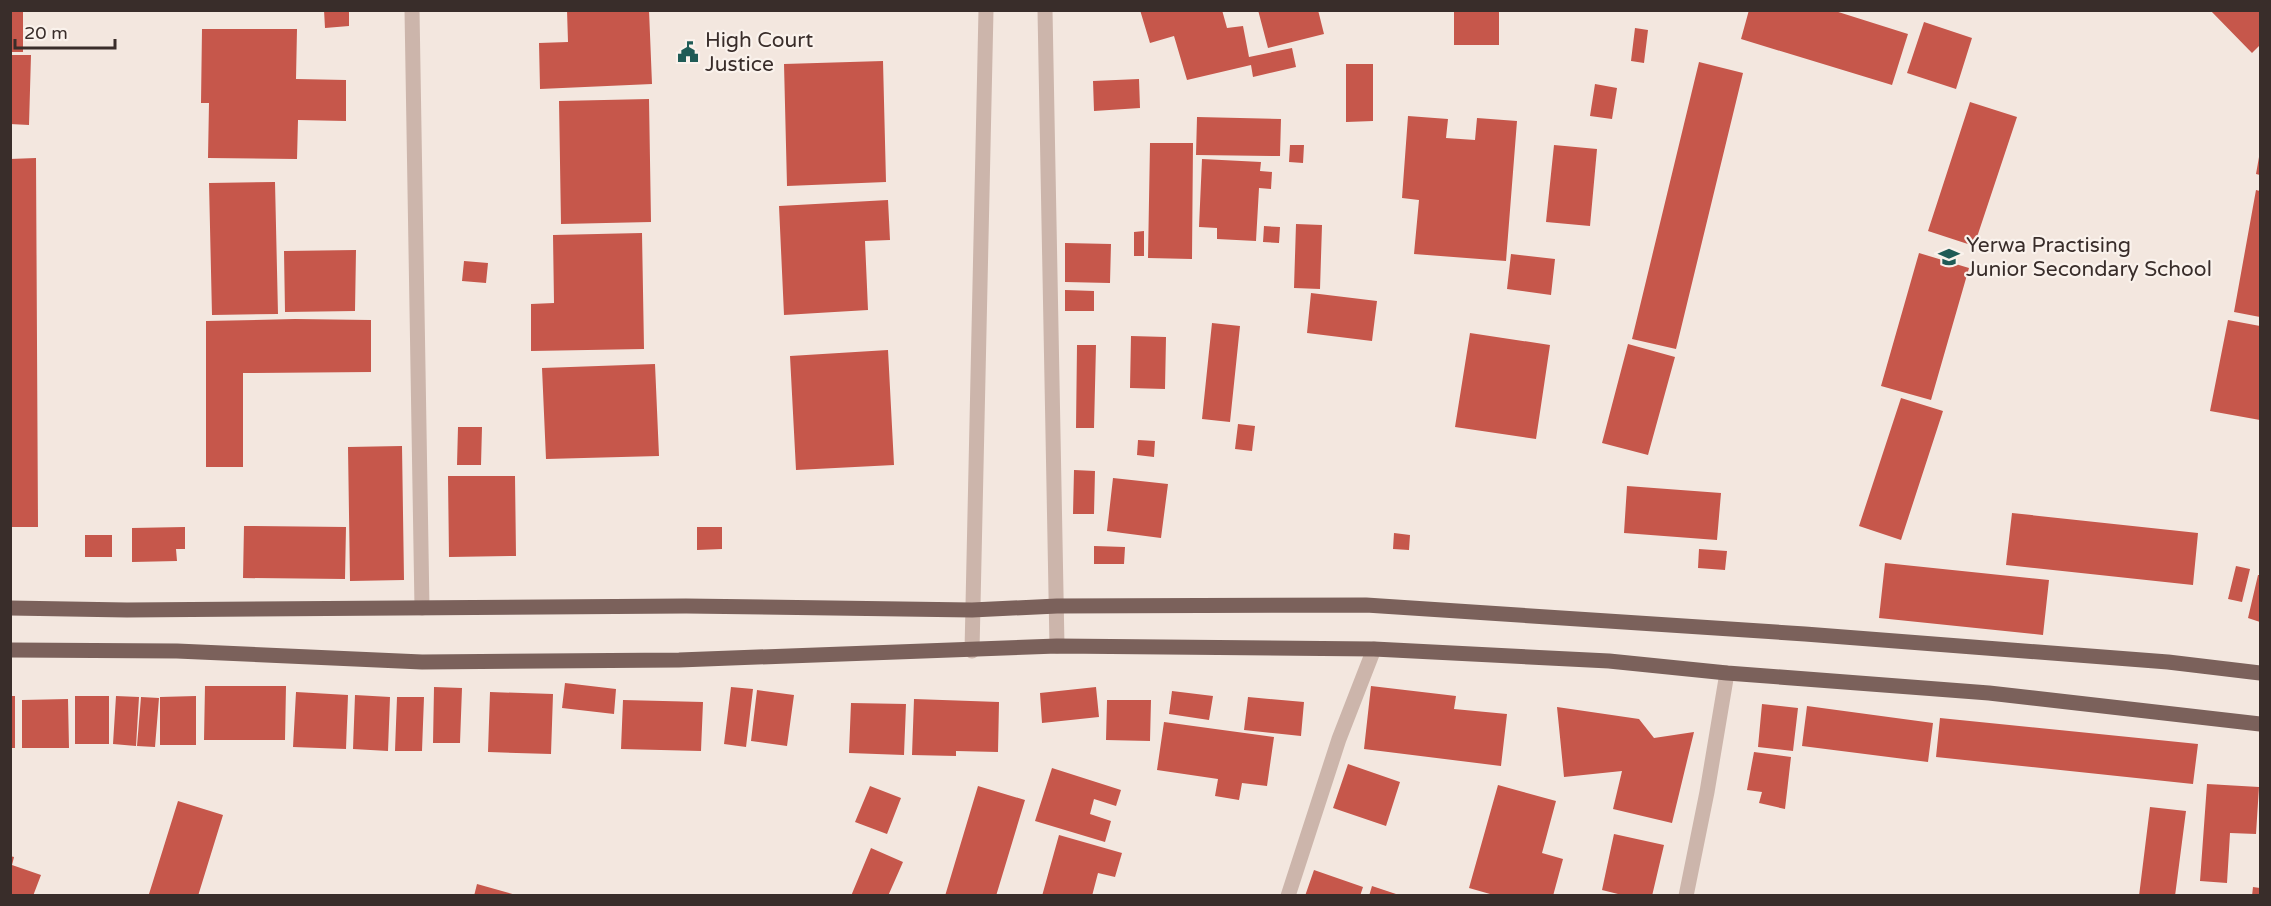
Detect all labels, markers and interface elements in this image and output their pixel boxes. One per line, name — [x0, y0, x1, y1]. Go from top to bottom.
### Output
scale bar — [15, 12, 116, 50]
text: 20 m — [24, 22, 68, 44]
place label: High Court Justice — [705, 28, 813, 77]
public building icon: High Court Justice — [676, 40, 700, 64]
place label: Yerwa Practising Junior Secondary School — [1966, 233, 2212, 282]
school or university icon: Yerwa Practising Junior Secondary School — [1937, 245, 1961, 269]

